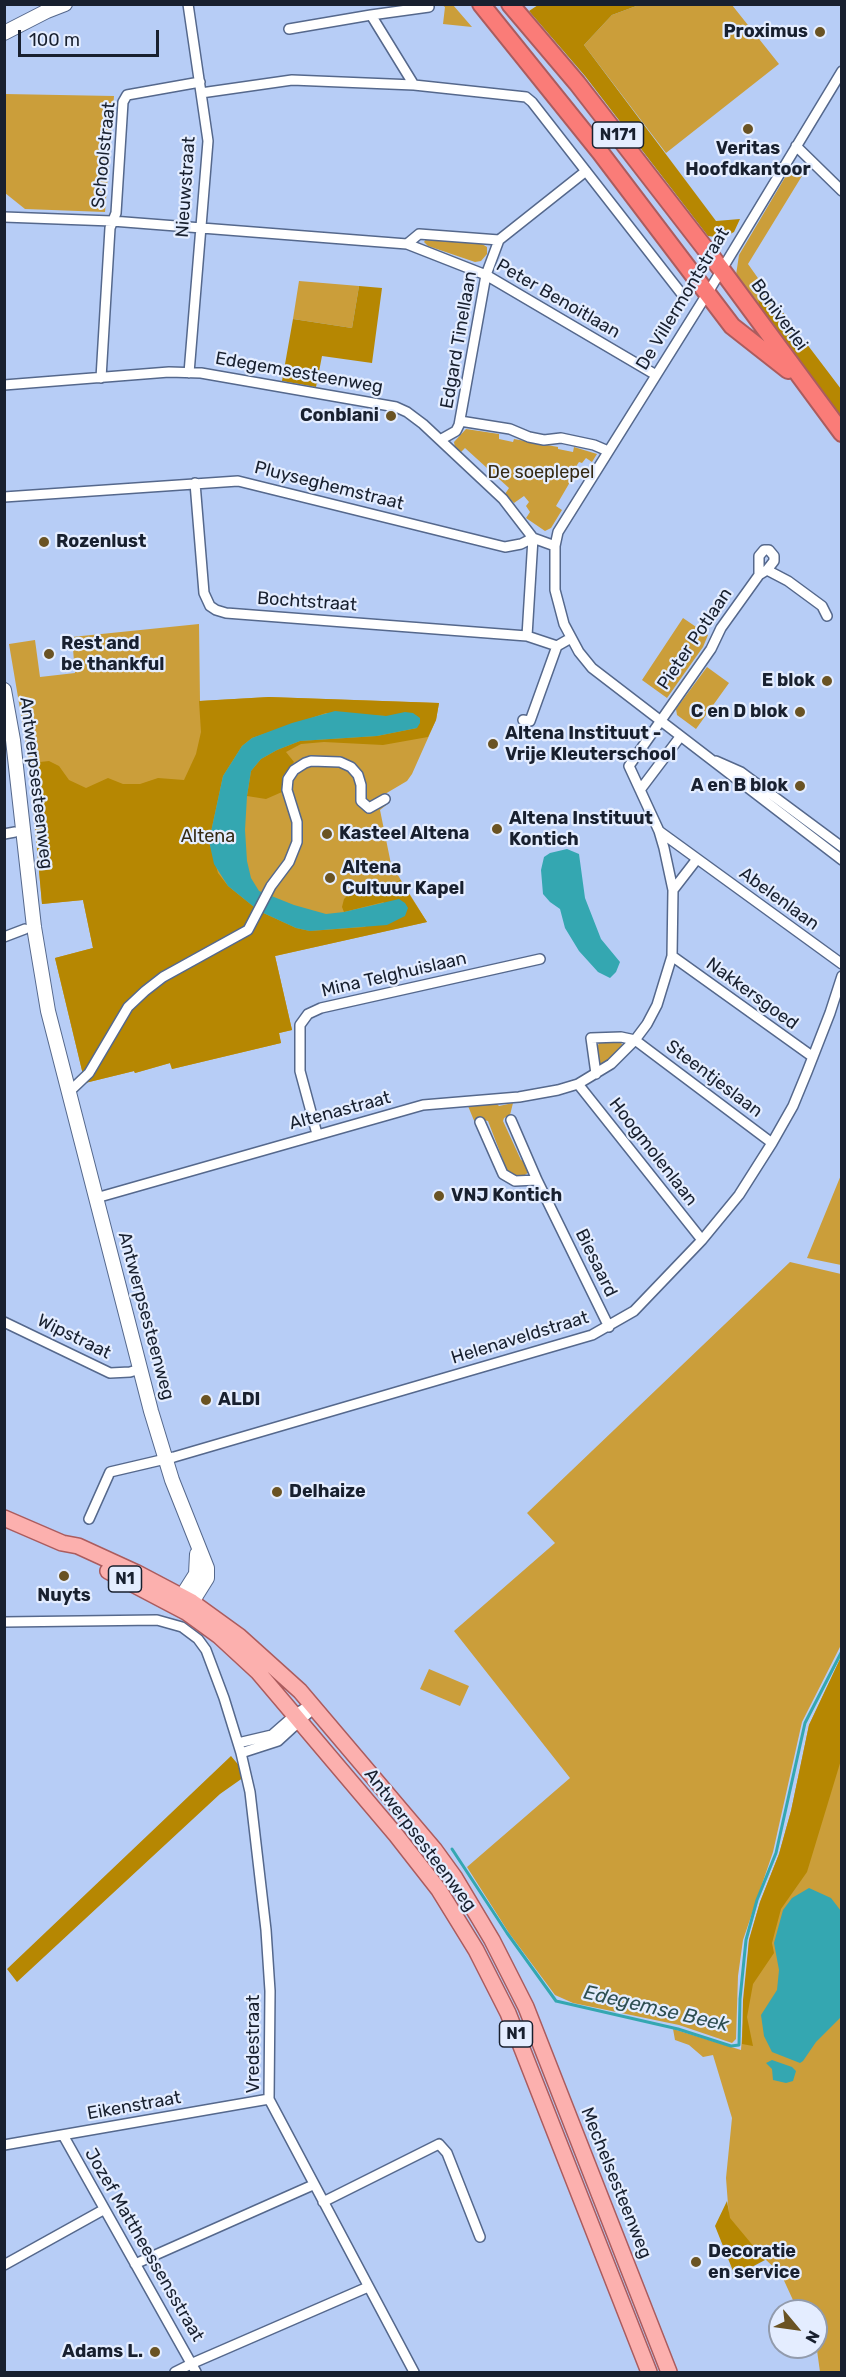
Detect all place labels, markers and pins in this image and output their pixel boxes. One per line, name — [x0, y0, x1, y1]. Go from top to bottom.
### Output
place label: Proximus — [723, 21, 808, 43]
marker: Proximus — [813, 25, 827, 39]
marker: Veritas Hoofdkantoor — [741, 122, 755, 136]
place label: Veritas Hoofdkantoor — [685, 138, 811, 180]
place label: Conblani — [300, 405, 379, 427]
marker: Conblani — [384, 409, 398, 423]
place label: Rozenlust — [56, 531, 146, 553]
marker: Rozenlust — [37, 535, 51, 549]
place label: Rest and be thankful — [61, 633, 164, 676]
marker: Rest and be thankful — [42, 647, 56, 661]
place label: E blok — [762, 670, 815, 692]
marker: E blok — [820, 674, 834, 688]
place label: C en D blok — [691, 701, 788, 723]
marker: C en D blok — [793, 705, 807, 719]
place label: Altena Instituut - Vrije Kleuterschool — [505, 723, 676, 766]
marker: Altena Instituut - Vrije Kleuterschool — [486, 737, 500, 751]
place label: A en B blok — [691, 775, 788, 797]
marker: A en B blok — [793, 779, 807, 793]
place label: Altena Instituut Kontich — [509, 808, 653, 850]
marker: Altena Instituut Kontich — [490, 822, 504, 836]
place label: Kasteel Altena — [339, 823, 469, 845]
marker: Kasteel Altena — [320, 827, 334, 841]
place label: Altena Cultuur Kapel — [342, 857, 464, 900]
marker: Altena Cultuur Kapel — [323, 871, 337, 885]
place label: VNJ Kontich — [451, 1185, 562, 1207]
marker: VNJ Kontich — [432, 1189, 446, 1203]
place label: ALDI — [218, 1389, 260, 1411]
marker: ALDI — [199, 1393, 213, 1407]
place label: Delhaize — [289, 1481, 366, 1503]
marker: Delhaize — [270, 1485, 284, 1499]
marker: Nuyts — [57, 1569, 71, 1583]
place label: Nuyts — [37, 1585, 91, 1607]
place label: Decoratie en service — [708, 2241, 800, 2284]
marker: Decoratie en service — [689, 2255, 703, 2269]
place label: Adams L. — [62, 2341, 143, 2363]
marker: Adams L. — [148, 2345, 162, 2359]

